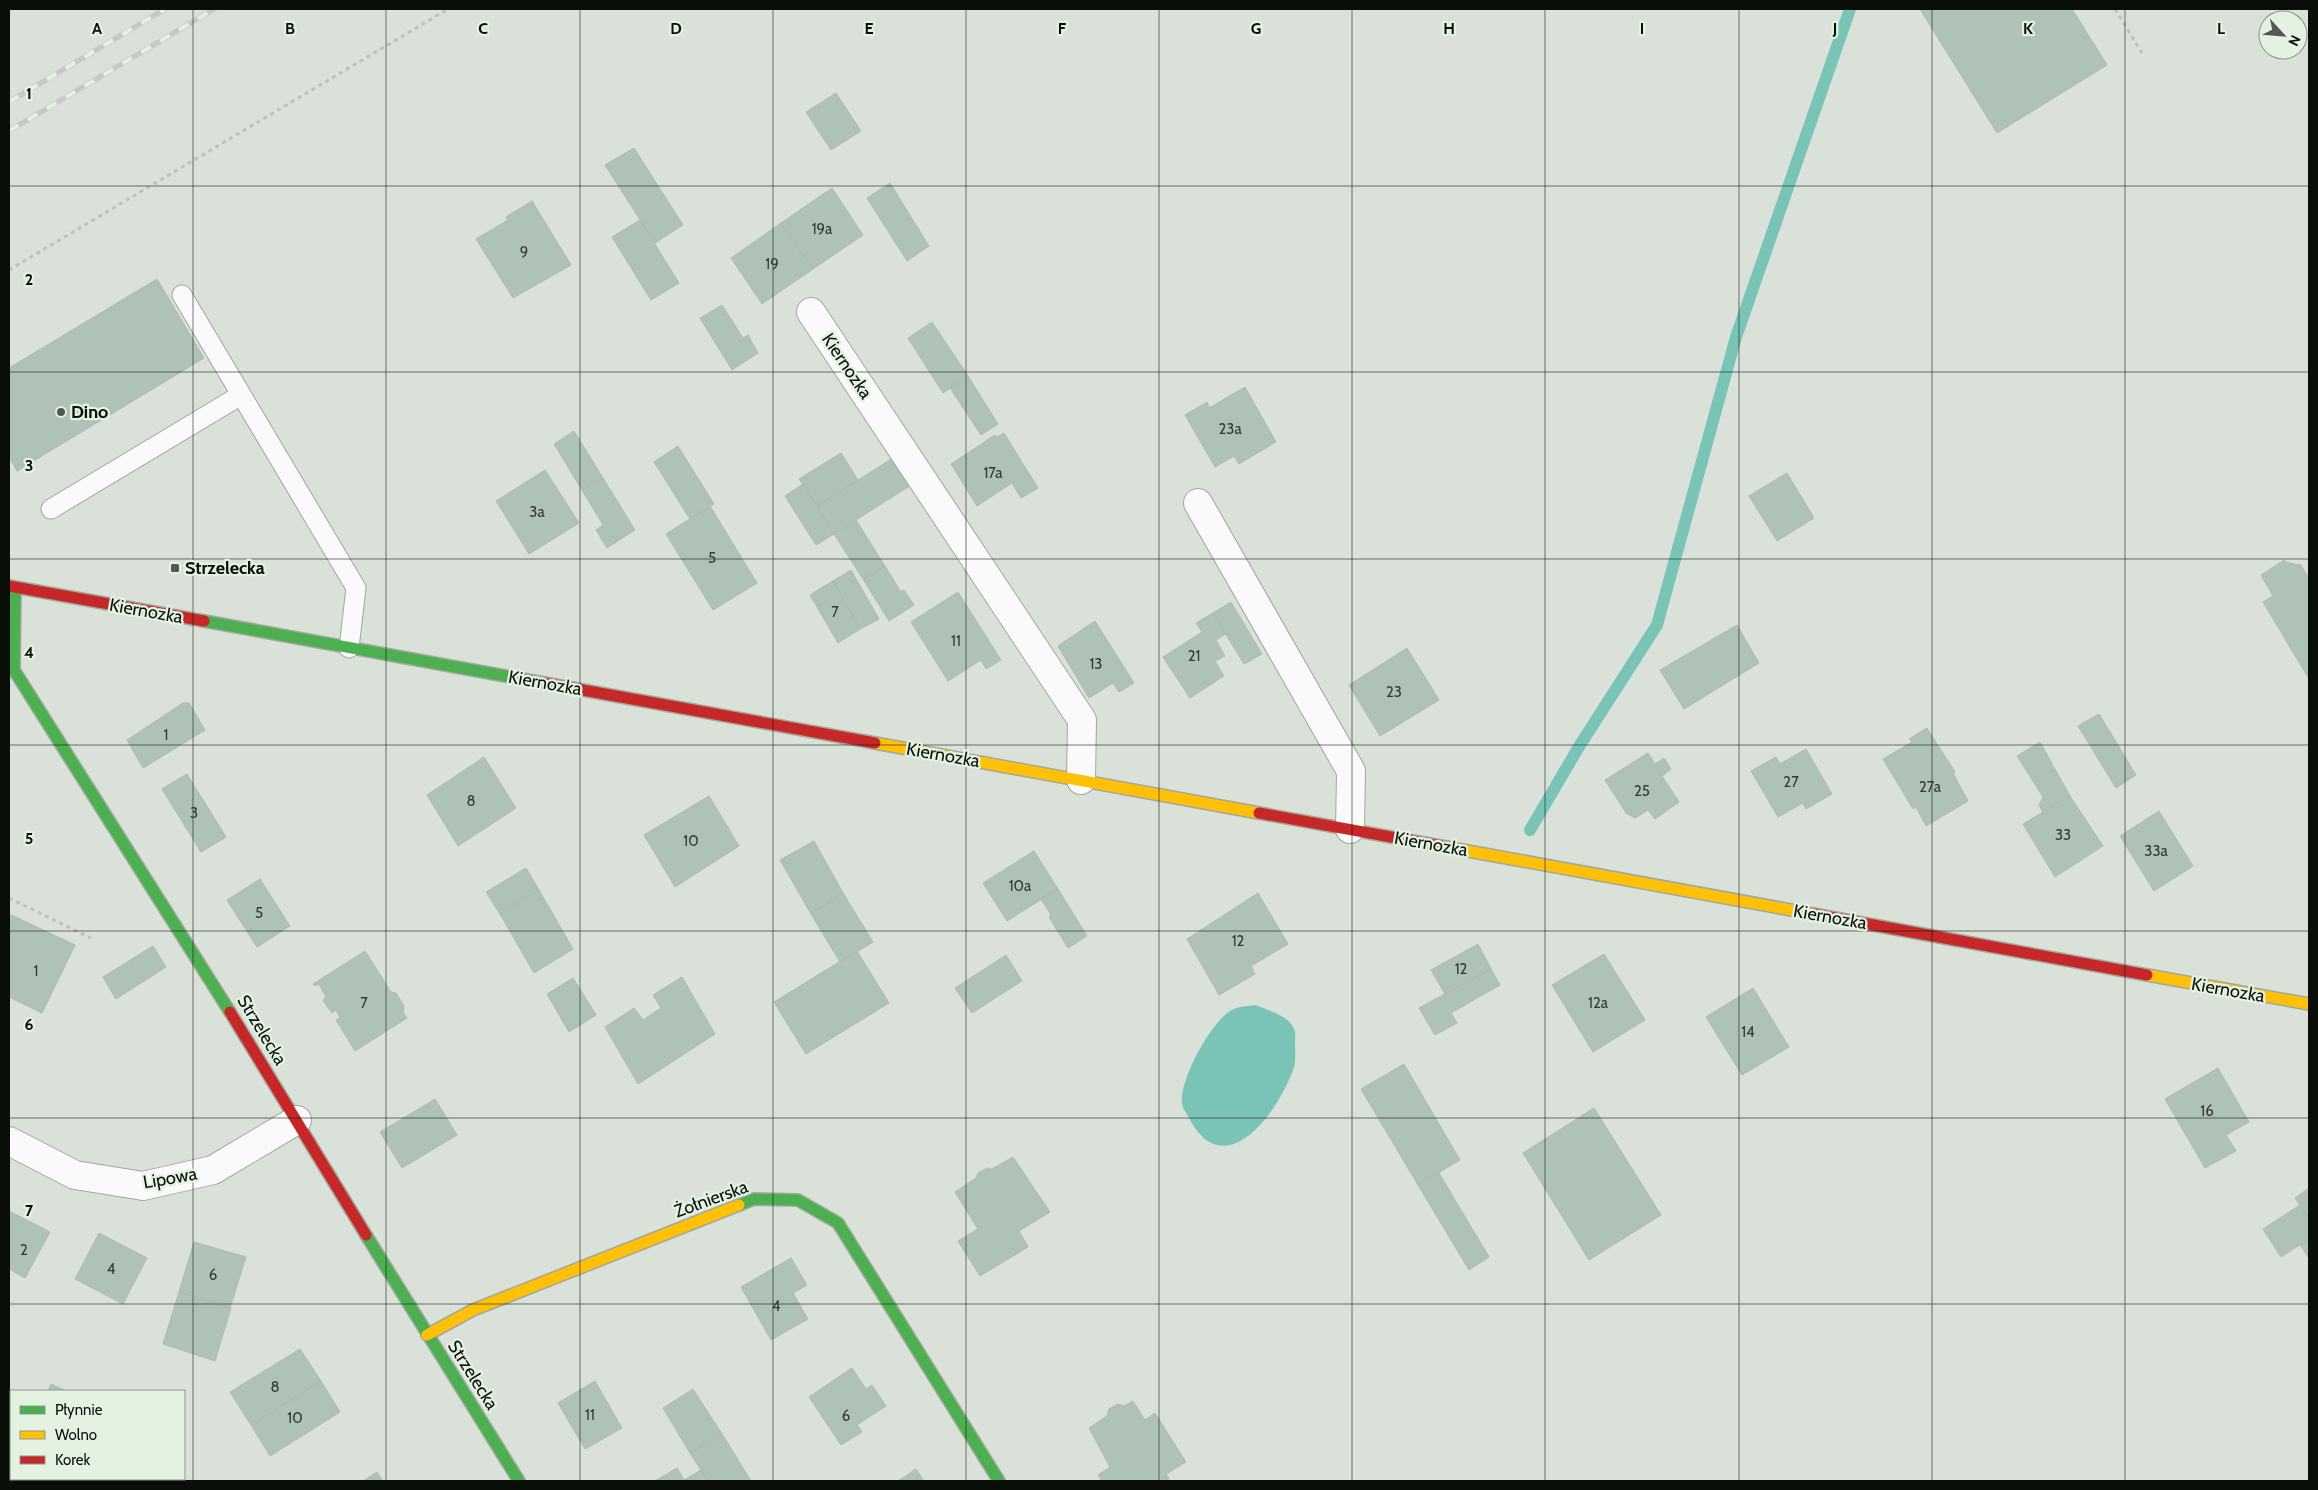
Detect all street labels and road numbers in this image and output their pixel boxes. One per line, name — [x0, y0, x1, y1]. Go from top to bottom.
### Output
street label: Kiernozka — [817, 329, 877, 403]
street label: Kiernozka — [108, 594, 185, 628]
street label: Kiernozka — [507, 666, 584, 700]
street label: Kiernozka — [905, 738, 982, 772]
street label: Kiernozka — [1393, 827, 1470, 861]
street label: Kiernozka — [1792, 900, 1869, 934]
street label: Kiernozka — [2190, 973, 2267, 1007]
street label: Strzelecka — [233, 991, 292, 1069]
street label: Lipowa — [141, 1162, 199, 1194]
street label: Żołnierska — [671, 1175, 751, 1222]
street label: Strzelecka — [443, 1336, 503, 1414]

